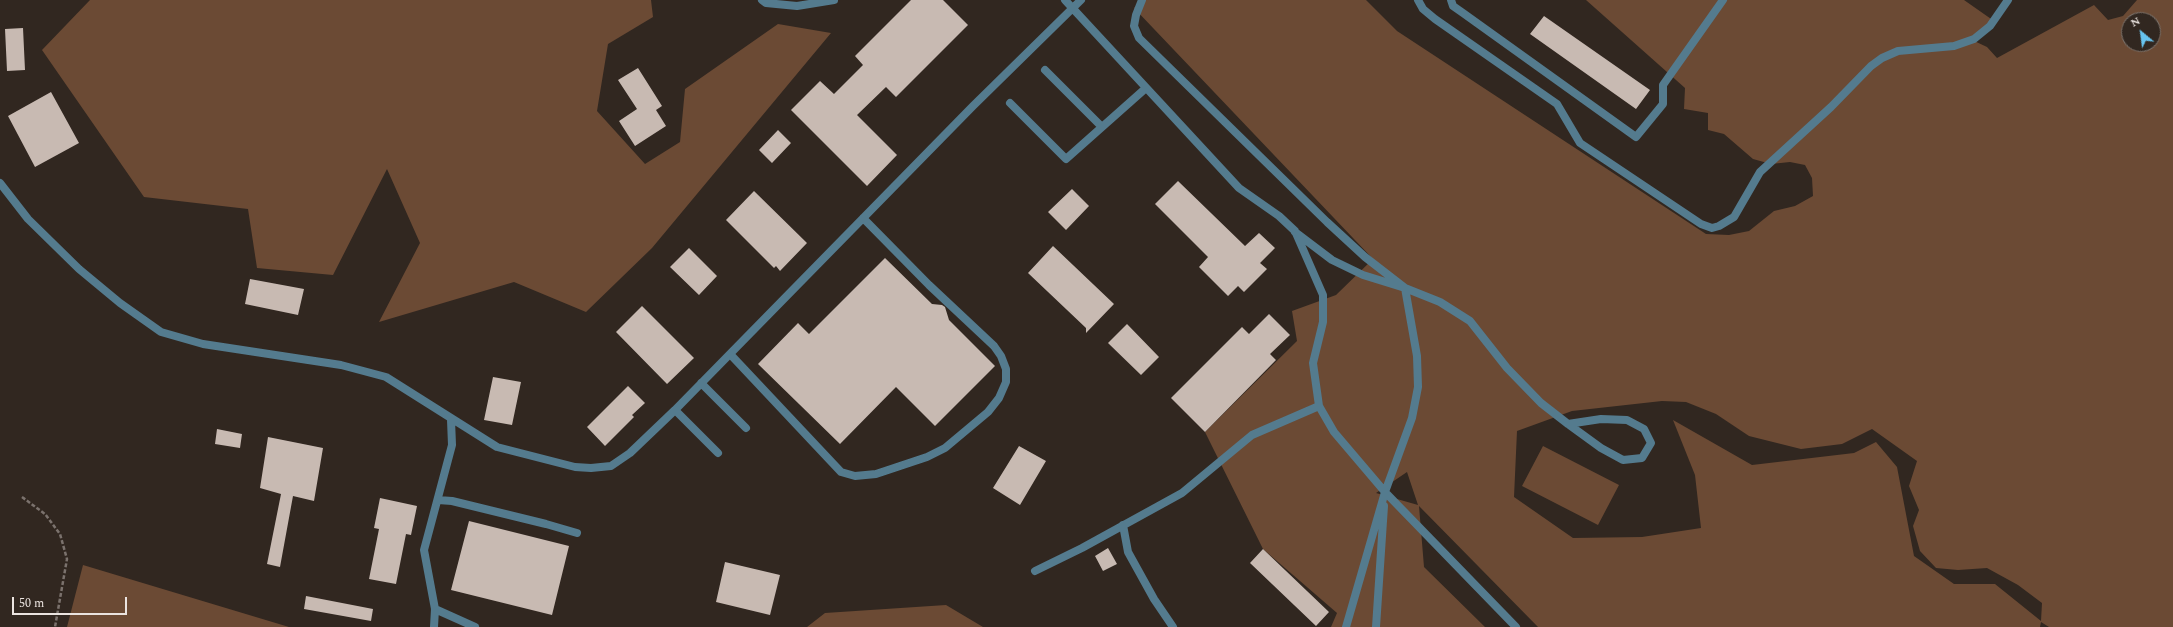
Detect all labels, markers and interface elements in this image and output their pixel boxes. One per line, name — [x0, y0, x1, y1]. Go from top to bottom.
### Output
north arrow — [2121, 12, 2161, 52]
text: N — [2127, 12, 2143, 32]
scale bar — [14, 589, 129, 615]
text: 50 m — [19, 594, 44, 613]

